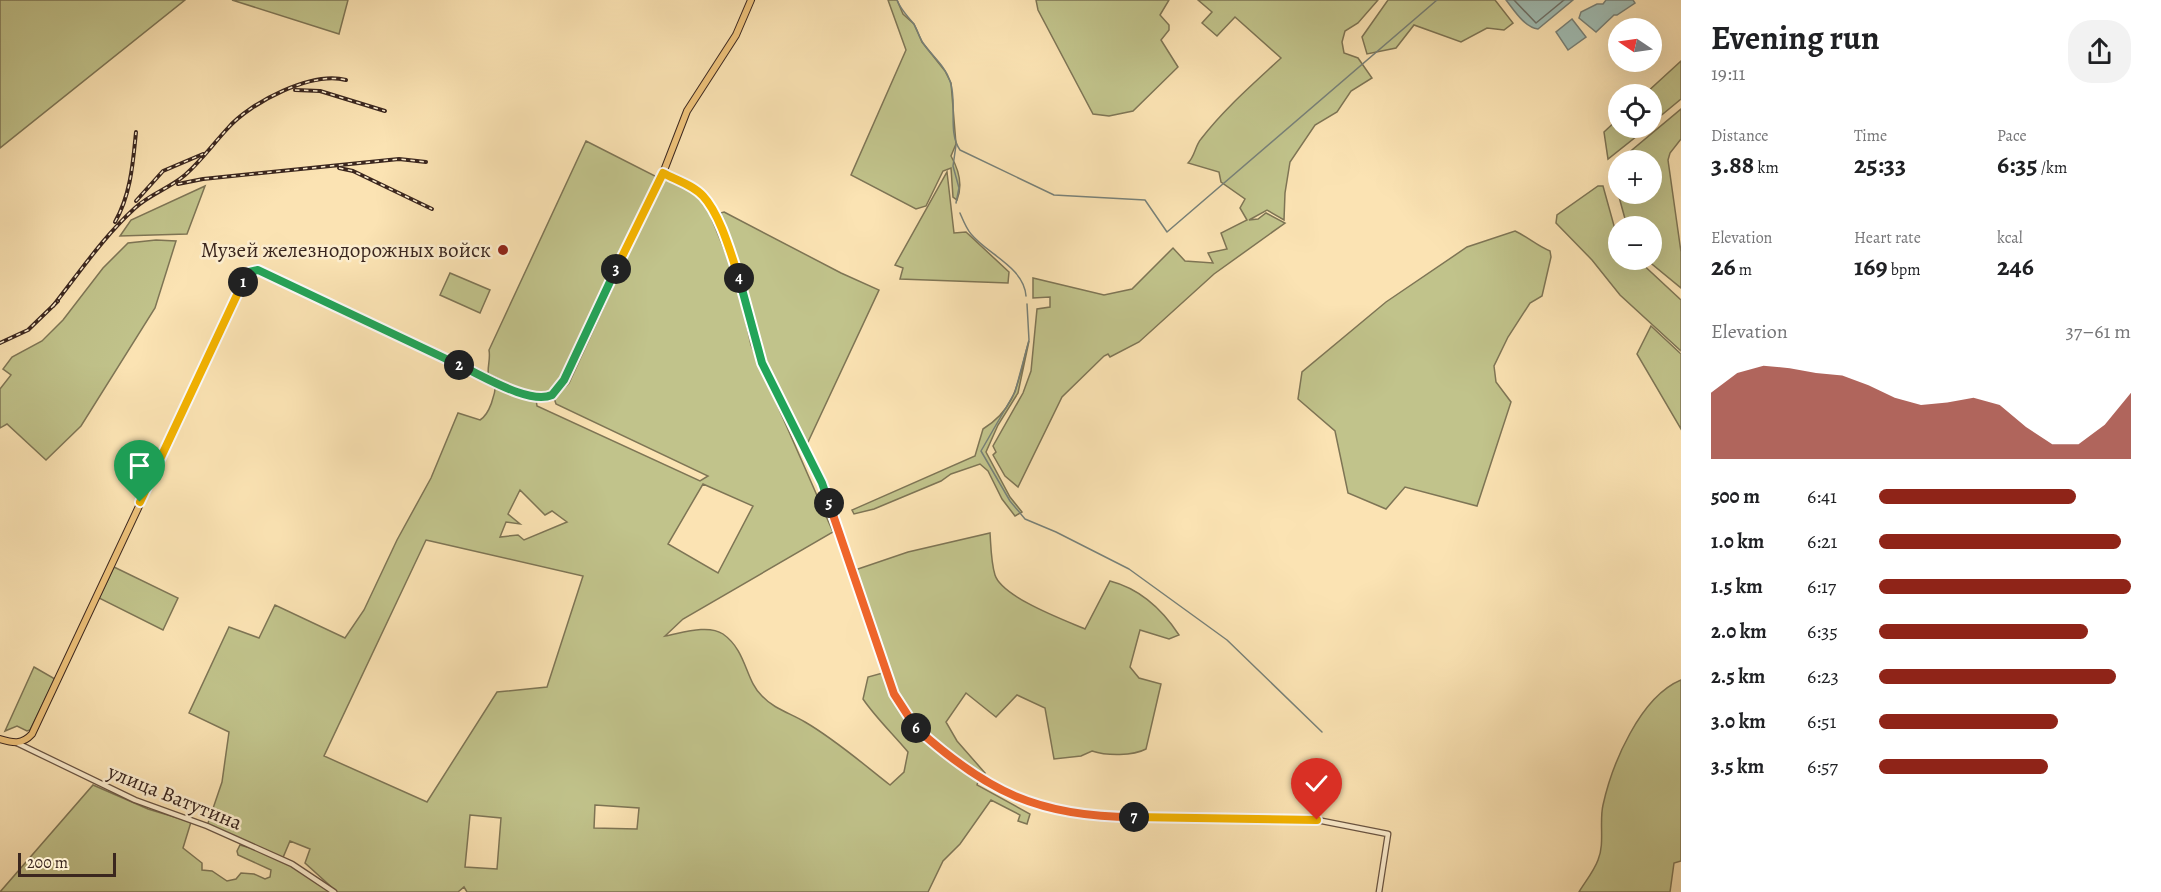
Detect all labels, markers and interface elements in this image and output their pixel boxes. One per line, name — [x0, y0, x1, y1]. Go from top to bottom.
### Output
text: Evening run — [1711, 15, 1880, 60]
north arrow — [1608, 18, 1662, 72]
map controls — [1608, 18, 1662, 270]
button: share — [2068, 20, 2131, 83]
text: 19:11 — [1711, 60, 1745, 87]
button: locate — [1608, 84, 1662, 138]
text: Distance — [1711, 125, 1768, 147]
text: Time — [1854, 125, 1887, 147]
text: Pace — [1997, 125, 2027, 147]
text: 3.88 — [1711, 147, 1754, 182]
text: 25:33 — [1854, 147, 1906, 182]
text: 6:35 — [1997, 147, 2038, 182]
button: + — [1608, 150, 1662, 204]
text: km — [1754, 157, 1779, 179]
text: /km — [2038, 157, 2067, 179]
button: − — [1608, 216, 1662, 270]
text: Elevation — [1711, 227, 1772, 249]
text: Heart rate — [1854, 227, 1921, 249]
text: kcal — [1997, 227, 2023, 249]
place label: Музей железнодорожных войск — [201, 236, 491, 264]
marker: Музей железнодорожных войск — [496, 243, 510, 257]
text: 26 — [1711, 249, 1736, 284]
text: 169 — [1854, 249, 1888, 284]
text: 246 — [1997, 249, 2034, 284]
pin: 3 — [601, 254, 631, 284]
text: 3 — [613, 258, 619, 280]
text: m — [1736, 259, 1752, 281]
text: bpm — [1888, 259, 1921, 281]
pin: 4 — [724, 263, 754, 293]
pin: 1 — [228, 267, 258, 297]
text: 4 — [735, 267, 743, 289]
text: 1 — [240, 271, 246, 293]
text: Elevation — [1711, 318, 1788, 345]
text: 37–61 m — [2065, 318, 2131, 345]
pin: 2 — [444, 350, 474, 380]
text: 2 — [455, 354, 463, 376]
pin — [114, 440, 165, 502]
icon: arrive — [123, 449, 156, 482]
text: 500 m — [1711, 483, 1760, 510]
text: 6:41 — [1807, 483, 1837, 510]
pin: 5 — [814, 488, 844, 518]
text: 5 — [826, 492, 832, 514]
text: 1.0 km — [1711, 528, 1764, 555]
text: 6:21 — [1807, 528, 1837, 555]
text: 1.5 km — [1711, 573, 1763, 600]
text: 6:17 — [1807, 573, 1836, 600]
text: 2.0 km — [1711, 618, 1767, 645]
text: 6:35 — [1807, 618, 1838, 645]
text: 2.5 km — [1711, 663, 1765, 690]
text: 6:23 — [1807, 663, 1839, 690]
text: 3.0 km — [1711, 708, 1766, 735]
text: 6:51 — [1807, 708, 1836, 735]
pin: 6 — [901, 713, 931, 743]
text: 6 — [912, 717, 920, 739]
text: 3.5 km — [1711, 753, 1764, 780]
text: 6:57 — [1807, 753, 1838, 780]
street label: улица Ватутина — [103, 757, 247, 837]
pin — [1291, 758, 1342, 820]
icon: check — [1300, 767, 1333, 800]
pin: 7 — [1119, 802, 1149, 832]
text: 7 — [1131, 806, 1137, 828]
scale bar — [18, 850, 116, 878]
text: 200 m — [27, 852, 68, 874]

